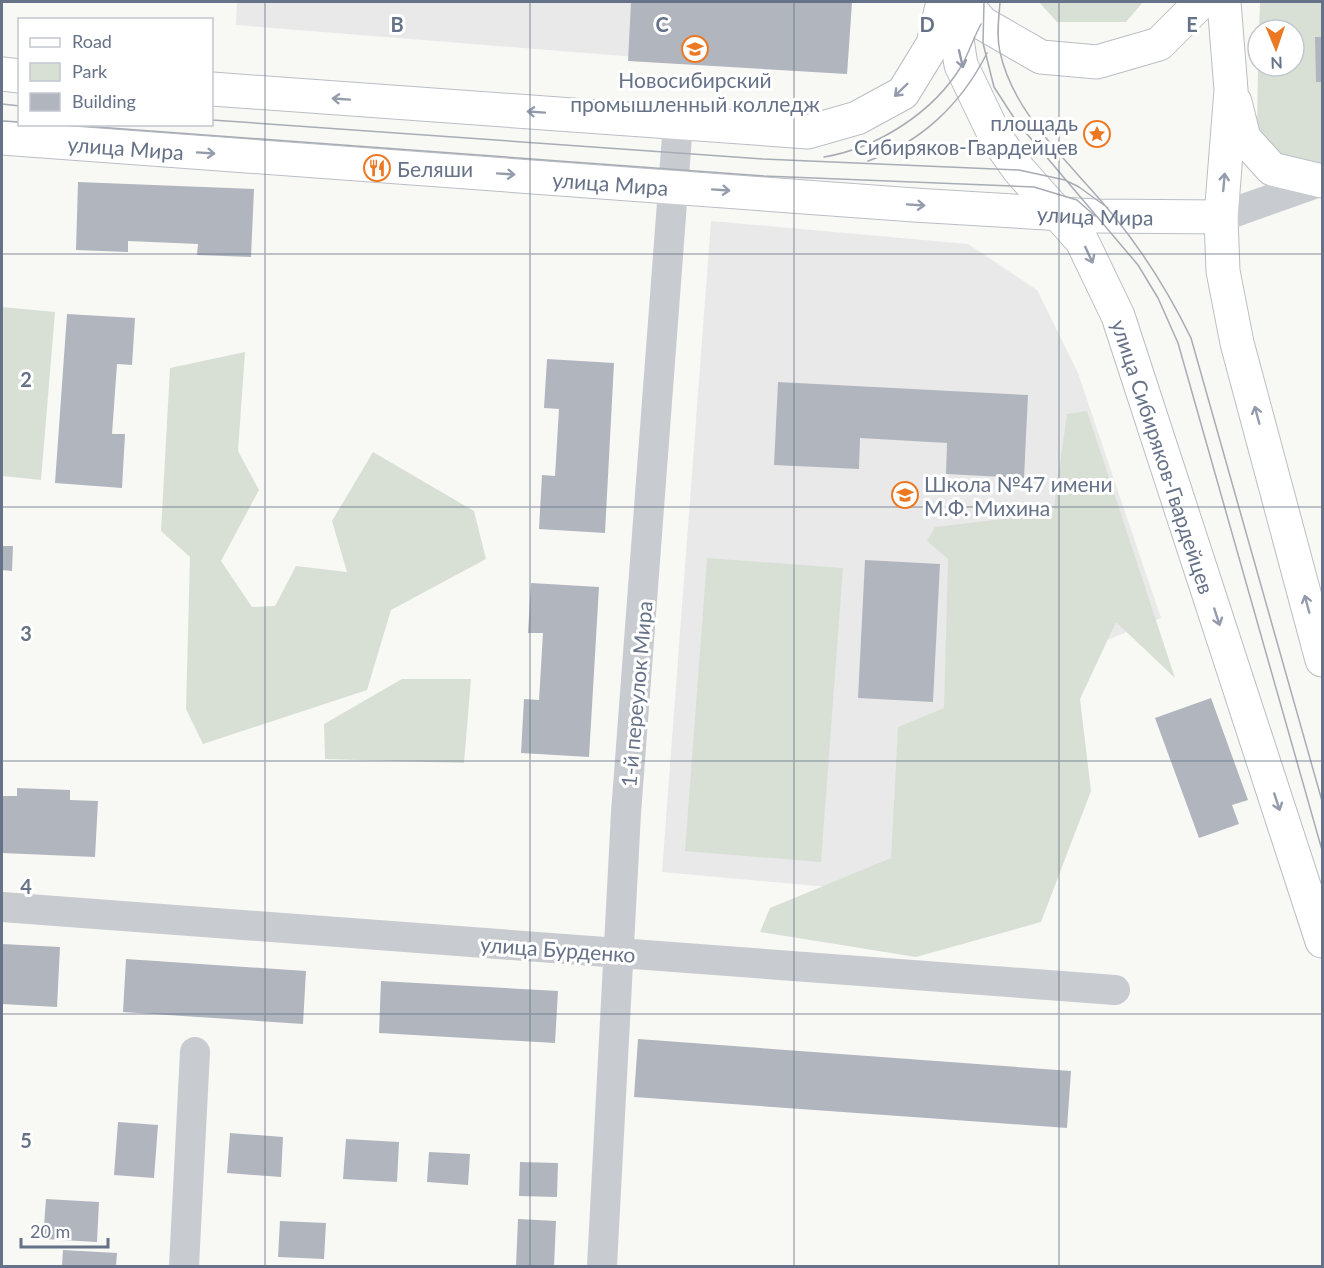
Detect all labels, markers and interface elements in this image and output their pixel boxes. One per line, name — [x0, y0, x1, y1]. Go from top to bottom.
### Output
text: B — [390, 12, 404, 36]
text: C — [655, 12, 669, 36]
text: D — [919, 12, 935, 36]
text: E — [1186, 12, 1198, 36]
legend — [18, 18, 213, 126]
north arrow — [1246, 18, 1306, 78]
text: Road — [72, 30, 112, 52]
school or university icon: Новосибирский промышленный колледж — [680, 34, 710, 64]
one-way arrow — [955, 49, 967, 68]
text: N — [1270, 54, 1283, 73]
text: Park — [72, 60, 108, 82]
place label: Новосибирский промышленный колледж — [570, 67, 820, 116]
one-way arrow — [894, 83, 908, 98]
text: Building — [72, 90, 136, 112]
one-way arrow — [332, 93, 352, 104]
one-way arrow — [526, 107, 546, 118]
place label: площадь Сибиряков-Гвардейцев — [854, 110, 1078, 159]
place icon: площадь Сибиряков-Гвардейцев — [1082, 119, 1112, 149]
street label: улица Мира — [67, 130, 185, 164]
one-way arrow — [196, 148, 216, 159]
restaurant icon: Беляши — [362, 153, 392, 183]
place label: Беляши — [397, 156, 473, 181]
street label: улица Мира — [551, 166, 669, 199]
one-way arrow — [495, 169, 515, 180]
one-way arrow — [1218, 173, 1229, 193]
one-way arrow — [711, 185, 731, 196]
one-way arrow — [905, 199, 925, 210]
street label: улица Мира — [1036, 200, 1154, 229]
one-way arrow — [1084, 246, 1096, 264]
street label: улица Сибиряков-Гвардейцев — [1107, 316, 1220, 597]
text: 2 — [20, 367, 32, 391]
one-way arrow — [1250, 406, 1262, 425]
place label: Школа №47 имени М.Ф. Михина — [924, 471, 1113, 520]
school or university icon: Школа №47 имени М.Ф. Михина — [890, 480, 920, 510]
one-way arrow — [1301, 595, 1313, 614]
street label: 1-й переулок Мира — [615, 600, 657, 788]
one-way arrow — [1212, 607, 1223, 626]
text: 3 — [20, 621, 32, 645]
one-way arrow — [1273, 792, 1284, 811]
text: 4 — [20, 874, 32, 898]
street label: улица Бурденко — [480, 931, 637, 967]
text: 5 — [20, 1128, 32, 1152]
scale bar — [21, 1211, 108, 1249]
text: 20 m — [30, 1220, 70, 1242]

